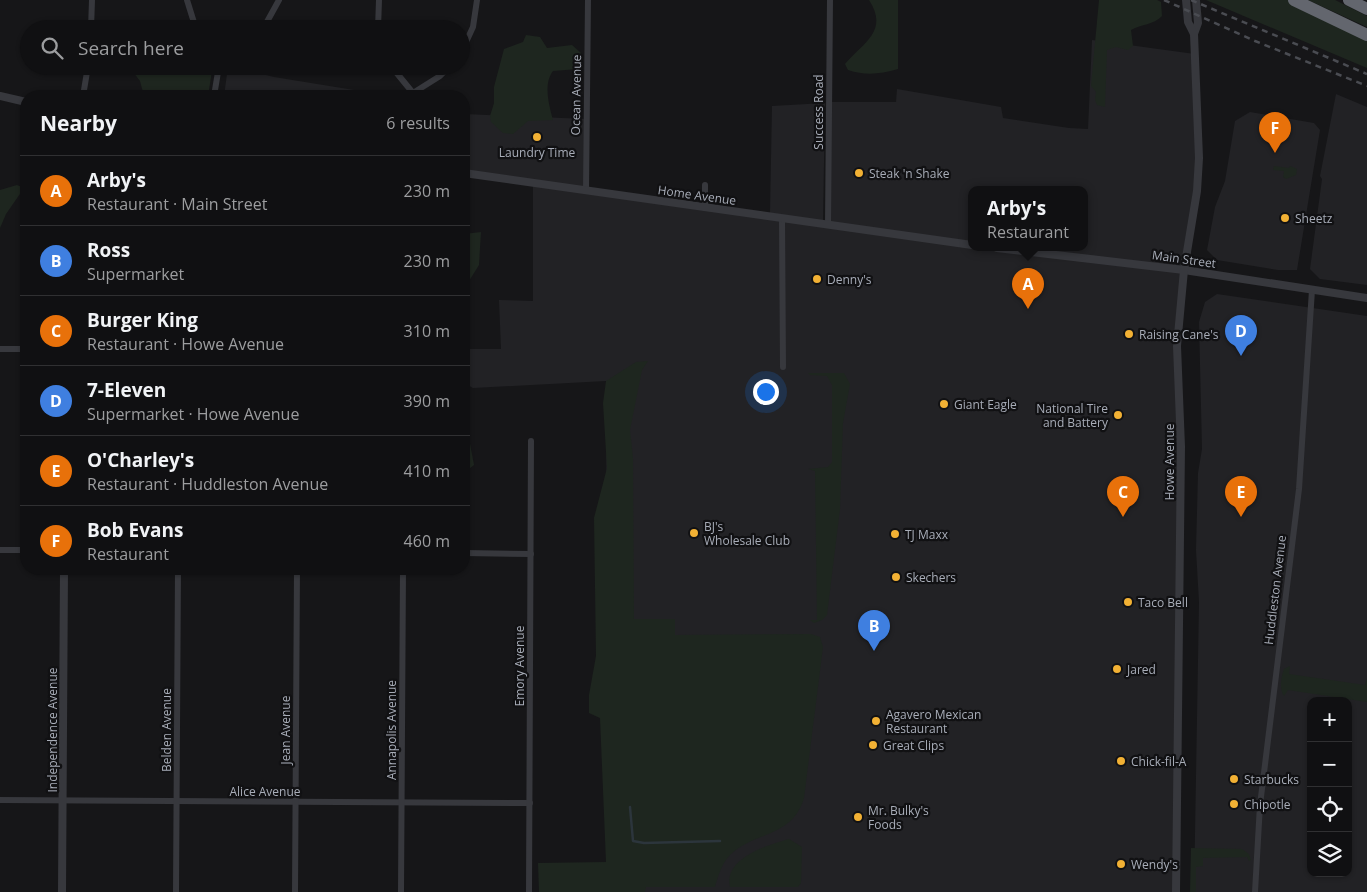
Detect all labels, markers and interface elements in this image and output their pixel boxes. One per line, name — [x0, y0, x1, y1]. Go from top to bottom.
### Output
search box — [20, 20, 470, 75]
icon: search — [38, 34, 66, 62]
text: Search here — [78, 35, 184, 61]
street label: Ocean Avenue — [567, 54, 585, 136]
street label: Success Road — [810, 74, 827, 150]
text: Nearby — [40, 109, 117, 137]
text: 6 results — [386, 112, 450, 134]
pin: F — [1259, 112, 1291, 153]
marker: Laundry Time — [531, 131, 543, 143]
place label: Laundry Time — [499, 144, 576, 161]
place label: Steak 'n Shake — [869, 165, 950, 182]
text: Arby's — [87, 167, 146, 193]
marker: Steak 'n Shake — [853, 167, 865, 179]
text: A — [50, 180, 62, 202]
text: 230 m — [404, 180, 450, 202]
street label: Home Avenue — [657, 181, 737, 209]
popup — [968, 186, 1088, 251]
text: Restaurant · Main Street — [87, 193, 267, 215]
text: Arby's — [987, 195, 1046, 221]
place label: Sheetz — [1295, 210, 1333, 227]
marker: Sheetz — [1279, 212, 1291, 224]
text: Restaurant — [987, 221, 1069, 243]
text: Ross — [87, 237, 130, 263]
street label: Main Street — [1151, 246, 1217, 272]
text: B — [51, 250, 61, 272]
text: 230 m — [404, 250, 450, 272]
text: Supermarket — [87, 263, 184, 285]
pin: A — [1012, 268, 1044, 309]
place label: Denny's — [827, 271, 872, 288]
marker: Denny's — [811, 273, 823, 285]
text: Burger King — [87, 307, 198, 333]
pin: D — [1225, 315, 1257, 356]
text: C — [51, 320, 61, 342]
text: 310 m — [404, 320, 450, 342]
place label: Raising Cane's — [1139, 326, 1219, 343]
marker: Raising Cane's — [1123, 328, 1135, 340]
text: Restaurant · Howe Avenue — [87, 333, 284, 355]
text: 7-Eleven — [87, 377, 166, 403]
your location — [753, 379, 779, 405]
text: D — [50, 390, 62, 412]
text: 390 m — [404, 390, 450, 412]
place label: Giant Eagle — [954, 396, 1017, 413]
marker: Giant Eagle — [938, 398, 950, 410]
place label: National Tire and Battery — [1036, 400, 1109, 431]
text: Supermarket · Howe Avenue — [87, 403, 299, 425]
marker: National Tire and Battery — [1112, 409, 1124, 421]
street label: Howe Avenue — [1161, 423, 1178, 501]
text: O'Charley's — [87, 447, 194, 473]
text: E — [52, 460, 60, 482]
text: 410 m — [404, 460, 450, 482]
text: Restaurant · Huddleston Avenue — [87, 473, 328, 495]
pin: C — [1107, 476, 1139, 517]
pin: E — [1225, 476, 1257, 517]
text: Bob Evans — [87, 517, 183, 543]
place label: BJ's Wholesale Club — [704, 518, 790, 549]
place label: TJ Maxx — [905, 526, 949, 543]
marker: BJ's Wholesale Club — [688, 527, 700, 539]
marker: TJ Maxx — [889, 528, 901, 540]
text: F — [52, 530, 60, 552]
text: 460 m — [404, 530, 450, 552]
street label: Huddleston Avenue — [1260, 534, 1290, 646]
text: Restaurant — [87, 543, 169, 565]
place label: Skechers — [906, 569, 956, 586]
marker: Skechers — [890, 571, 902, 583]
place label: Taco Bell — [1138, 594, 1188, 611]
marker: Taco Bell — [1122, 596, 1134, 608]
pin: B — [858, 610, 890, 651]
street label: Emory Avenue — [511, 625, 528, 706]
place label: Jared — [1126, 661, 1156, 678]
marker: Jared — [1111, 663, 1123, 675]
street label: Independence Avenue — [44, 667, 61, 793]
street label: Annapolis Avenue — [383, 680, 400, 780]
street label: Belden Avenue — [158, 688, 175, 772]
street label: Jean Avenue — [277, 695, 294, 765]
map controls — [1307, 697, 1352, 877]
button: + — [1307, 697, 1352, 742]
place label: Agavero Mexican Restaurant — [886, 706, 981, 737]
marker: Agavero Mexican Restaurant — [870, 715, 882, 727]
place label: Great Clips — [883, 737, 944, 754]
marker: Great Clips — [867, 739, 879, 751]
button: − — [1307, 742, 1352, 787]
place label: Chick-fil-A — [1131, 753, 1187, 770]
marker: Chick-fil-A — [1115, 755, 1127, 767]
place label: Starbucks — [1244, 771, 1299, 788]
marker: Starbucks — [1228, 773, 1240, 785]
street label: Alice Avenue — [229, 783, 301, 800]
button: locate — [1307, 787, 1352, 832]
place label: Chipotle — [1244, 796, 1291, 813]
marker: Chipotle — [1228, 798, 1240, 810]
place label: Mr. Bulky's Foods — [868, 802, 929, 833]
marker: Mr. Bulky's Foods — [852, 811, 864, 823]
button: layers — [1307, 832, 1352, 877]
place label: Wendy's — [1131, 856, 1178, 873]
marker: Wendy's — [1115, 858, 1127, 870]

